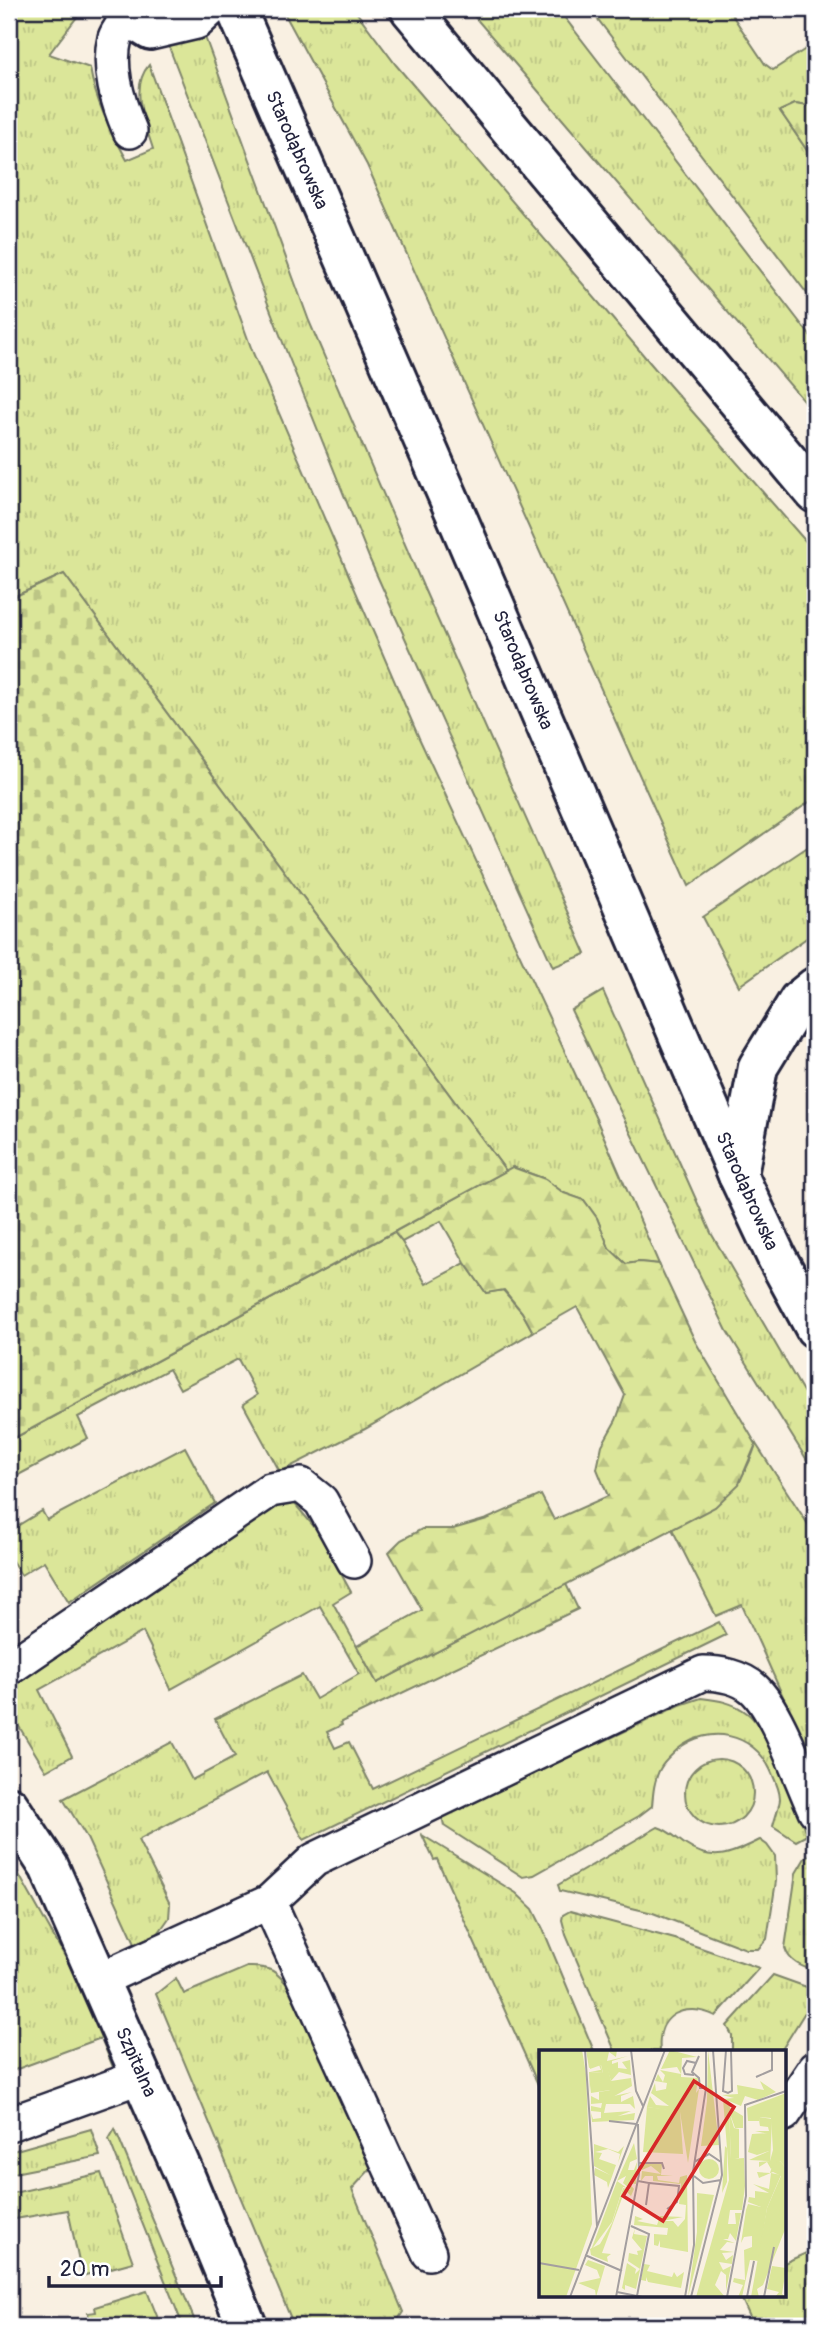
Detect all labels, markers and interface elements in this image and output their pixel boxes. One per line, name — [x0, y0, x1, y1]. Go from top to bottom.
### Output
street label: Starodąbrowska — [260, 87, 334, 213]
street label: Starodąbrowska — [487, 607, 559, 733]
street label: Starodąbrowska — [710, 1128, 784, 1254]
street label: Szpitalna — [110, 2023, 162, 2101]
inset map — [539, 2050, 786, 2296]
scale bar — [49, 2244, 220, 2288]
text: 20 m — [60, 2256, 109, 2283]

